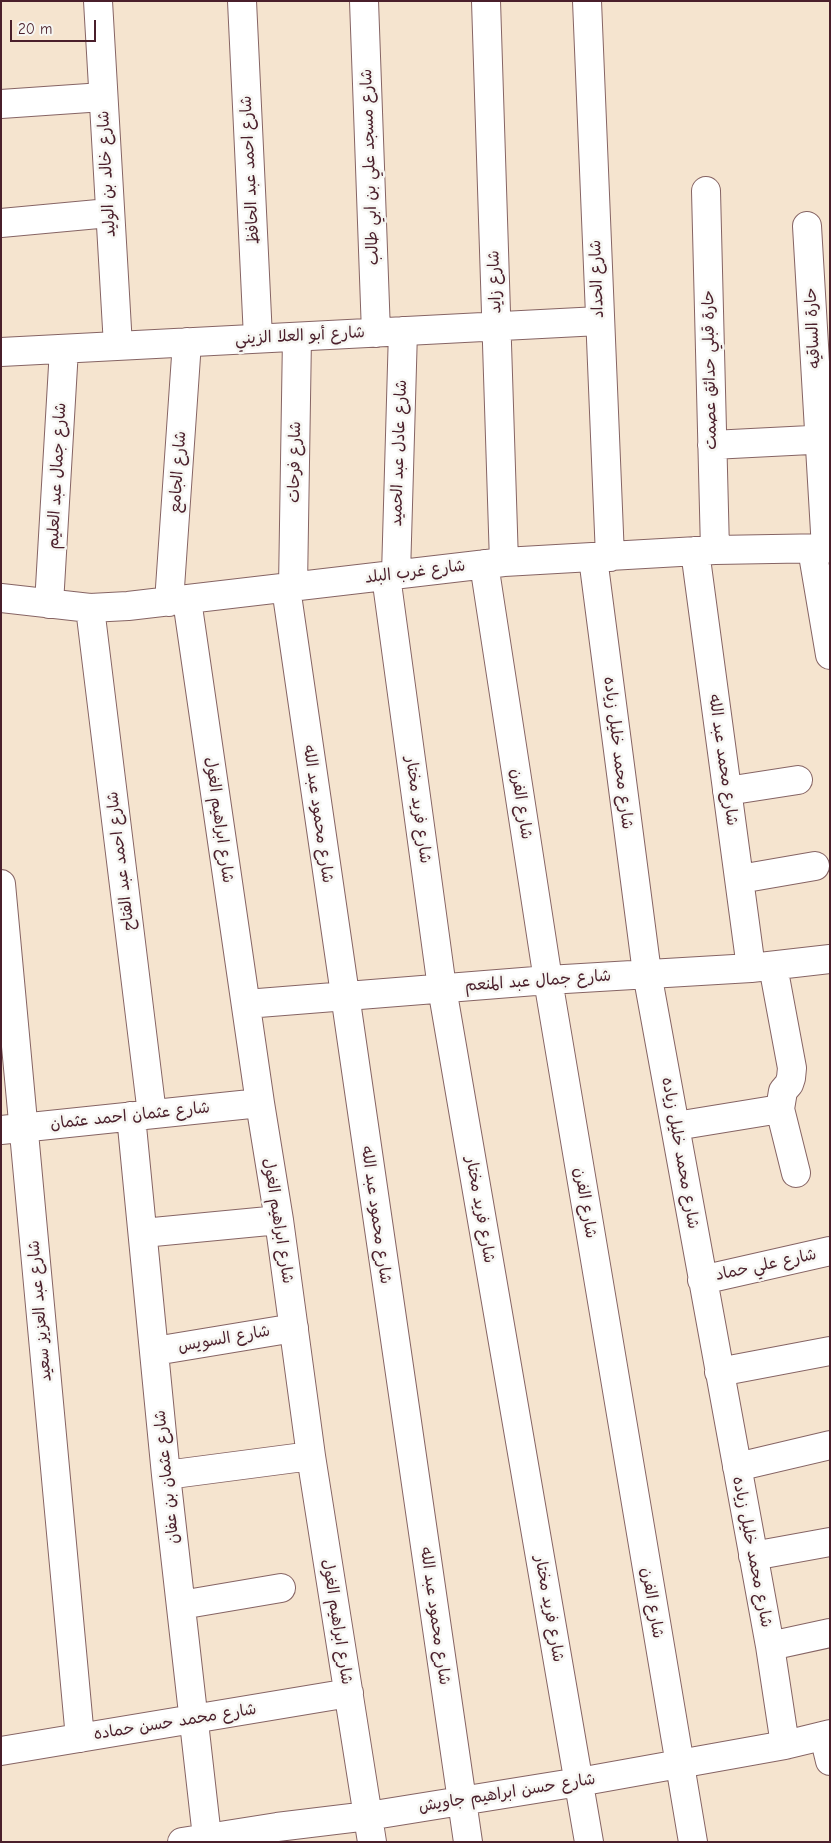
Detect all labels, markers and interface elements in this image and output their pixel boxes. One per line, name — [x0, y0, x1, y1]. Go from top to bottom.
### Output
scale bar — [12, 10, 99, 42]
text: 20 m — [18, 20, 52, 38]
street label: شارع مسجد علي بن ابي طالب — [357, 69, 383, 265]
street label: شارع احمد عبد الحافظ — [237, 95, 263, 245]
street label: شارع خالد بن الوليد — [94, 110, 120, 238]
street label: شارع الحداد — [586, 239, 608, 319]
street label: شارع زايد — [484, 250, 506, 314]
street label: حارة الساقيه — [801, 287, 825, 369]
street label: حارة قبلي حدائق عصمت — [699, 290, 721, 450]
street label: شارع أبو العلا الزيني — [235, 323, 365, 349]
street label: شارع عادل عبد الحميد — [387, 379, 411, 527]
street label: شارع جمال عبد العليم — [44, 402, 70, 550]
street label: شارع فرحات — [285, 421, 305, 503]
street label: شارع الجامع — [166, 430, 190, 514]
street label: شارع غرب البلد — [364, 556, 466, 588]
street label: شارع محمد خليل زياده — [599, 676, 637, 830]
street label: شارع محمد عبد الله — [704, 693, 742, 827]
street label: شارع محمود عبد الله — [299, 744, 337, 884]
street label: شارع فريد مختار — [401, 755, 435, 865]
street label: شارع ابراهيم الغول — [201, 756, 237, 884]
street label: شارع الفرن — [506, 767, 536, 841]
street label: شارع احمد عبد الفتاح — [103, 790, 139, 932]
street label: شارع جمال عبد المنعم — [464, 966, 612, 996]
street label: شارع محمد خليل زياده — [657, 1076, 703, 1230]
street label: شارع عثمان احمد عثمان — [49, 1098, 211, 1134]
street label: شارع محمود عبد الله — [357, 1145, 395, 1285]
street label: شارع فريد مختار — [461, 1155, 499, 1265]
street label: شارع ابراهيم الغول — [259, 1157, 297, 1285]
street label: شارع الفرن — [569, 1166, 601, 1240]
street label: شارع عبد العزيز سعيد — [24, 1239, 56, 1383]
street label: شارع علي حماد — [714, 1245, 818, 1285]
street label: شارع السويس — [176, 1321, 272, 1357]
street label: شارع عثمان بن عفان — [150, 1409, 184, 1545]
street label: شارع محمد خليل زياده — [728, 1475, 776, 1629]
street label: شارع محمود عبد الله — [416, 1546, 454, 1686]
street label: شارع فريد مختار — [530, 1554, 568, 1664]
street label: شارع ابراهيم الغول — [318, 1558, 356, 1686]
street label: شارع الفرن — [636, 1566, 668, 1640]
street label: شارع محمد حسن حماده — [92, 1700, 258, 1744]
street label: شارع حسن ابراهيم جاويش — [417, 1770, 597, 1816]

